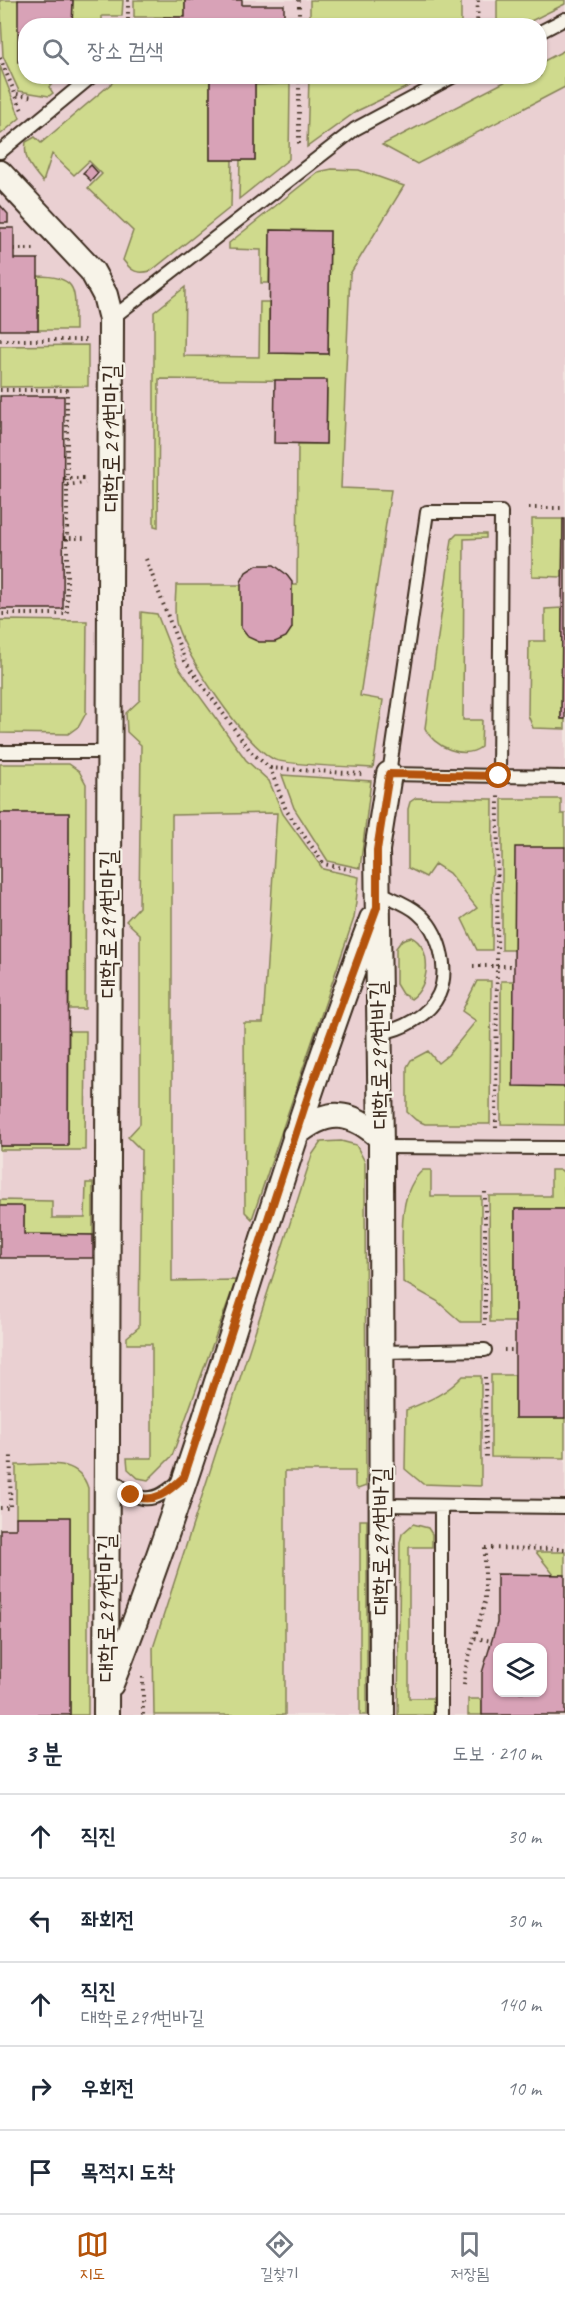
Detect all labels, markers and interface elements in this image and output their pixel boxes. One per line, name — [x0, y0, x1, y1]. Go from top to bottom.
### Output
search box — [18, 18, 547, 84]
icon: search — [39, 35, 72, 68]
text: 장소 검색 — [87, 37, 163, 65]
street label: 대학로291번마길 — [96, 364, 126, 512]
route start — [485, 762, 511, 788]
street label: 대학로291번마길 — [93, 850, 123, 998]
street label: 대학로291번바길 — [363, 981, 395, 1129]
street label: 대학로291번바길 — [366, 1467, 396, 1615]
route end — [117, 1481, 143, 1507]
street label: 대학로291번마길 — [91, 1534, 121, 1682]
map controls — [493, 1643, 547, 1697]
button: layers — [493, 1643, 547, 1697]
text: 3 분 — [24, 1737, 63, 1770]
text: 도보 · 210 m — [452, 1741, 541, 1766]
icon: ahead — [24, 1820, 57, 1853]
text: 직진 — [81, 1822, 116, 1850]
text: 30 m — [507, 1824, 541, 1849]
icon: left — [24, 1904, 57, 1937]
text: 좌회전 — [81, 1906, 134, 1934]
text: 30 m — [507, 1908, 541, 1933]
text: 직진 — [81, 1977, 116, 2005]
icon: ahead — [24, 1988, 57, 2021]
text: 140 m — [498, 1992, 541, 2017]
text: 대학로291번바길 — [81, 2005, 205, 2030]
icon: right — [24, 2072, 57, 2105]
text: 우회전 — [81, 2074, 134, 2102]
text: 10 m — [507, 2076, 541, 2101]
icon: arrive — [24, 2156, 57, 2189]
text: 목적지 도착 — [81, 2158, 175, 2186]
tab: 지도 — [76, 2228, 109, 2284]
tab: 길찾기 — [260, 2228, 299, 2284]
tab: 저장됨 — [451, 2228, 489, 2284]

